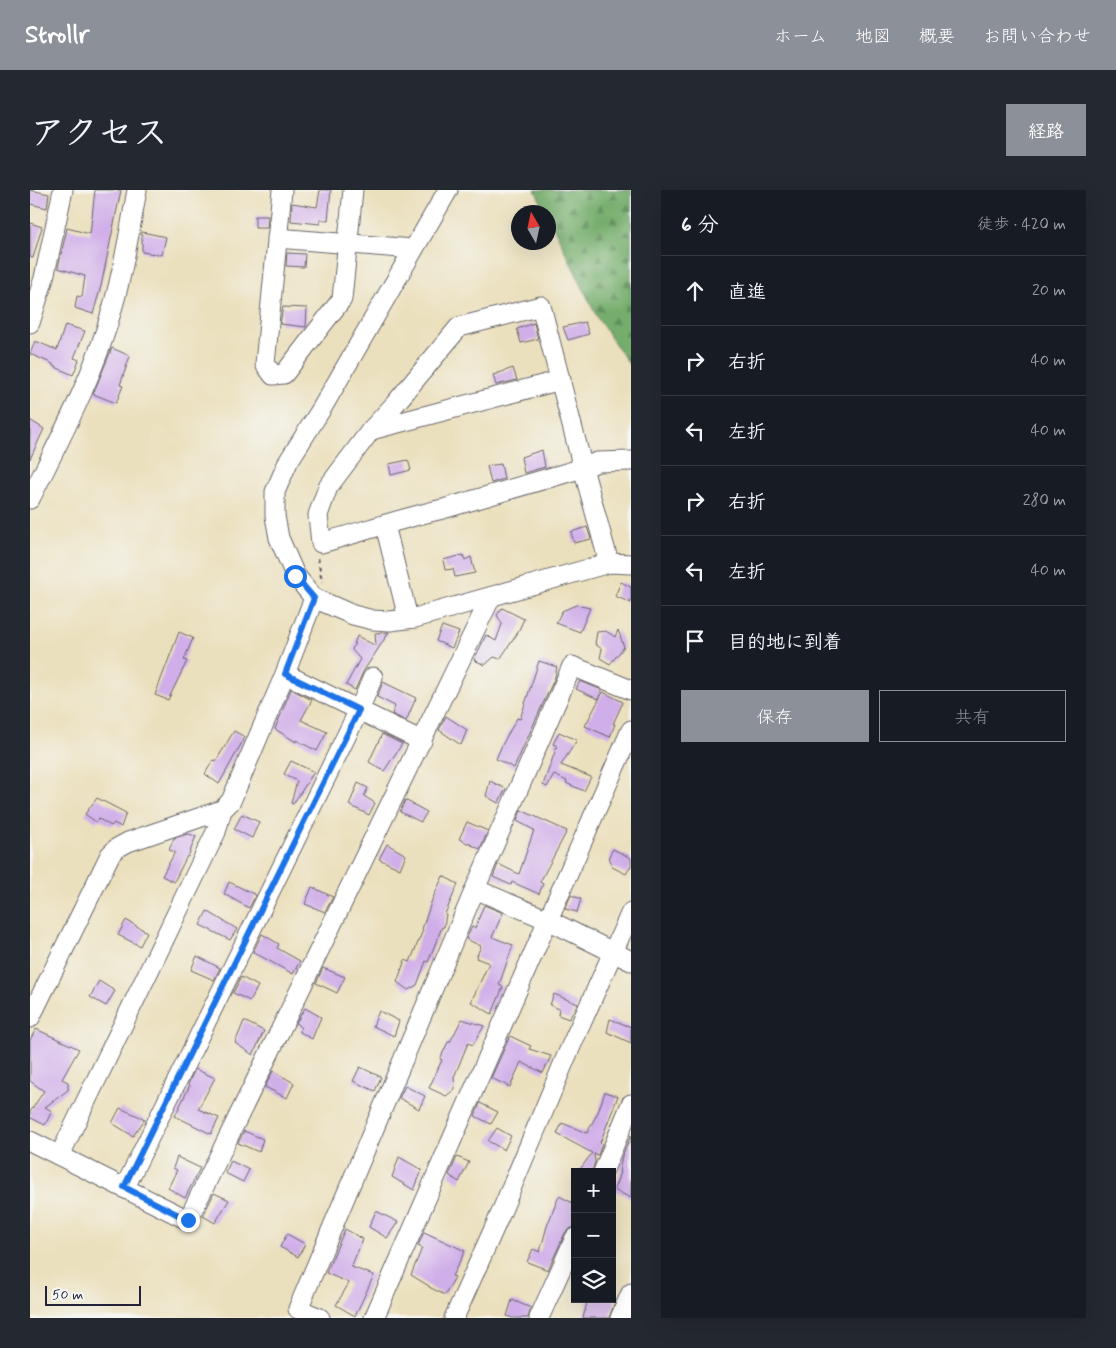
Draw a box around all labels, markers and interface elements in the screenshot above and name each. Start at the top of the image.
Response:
text: Strollr [25,20,89,51]
text: ホーム [774,25,827,49]
text: 地図 [855,25,891,49]
text: 概要 [919,25,955,49]
text: お問い合わせ [983,25,1091,49]
button: 経路 [1006,104,1086,156]
text: アクセス [30,111,168,157]
north arrow [511,205,556,250]
text: 6 分 [681,211,718,239]
text: 徒歩 · 420 m [977,214,1066,235]
icon: ahead [681,277,709,305]
text: 直進 [728,280,766,305]
text: 20 m [1032,280,1066,301]
icon: right [681,347,709,375]
text: 右折 [728,350,766,375]
text: 40 m [1030,350,1066,371]
icon: left [681,417,709,445]
text: 左折 [728,420,766,445]
text: 40 m [1030,420,1066,441]
icon: right [681,487,709,515]
text: 右折 [728,490,766,515]
text: 280 m [1023,490,1066,511]
icon: left [681,557,709,585]
text: 左折 [728,560,766,585]
text: 40 m [1030,560,1066,581]
route start [284,565,307,588]
icon: arrive [681,627,709,655]
text: 目的地に到着 [728,630,842,655]
button: 保存 [681,690,869,742]
button: 共有 [879,690,1066,742]
map controls [571,1168,616,1303]
button: + [571,1168,616,1213]
route end [177,1209,200,1232]
button: − [571,1213,616,1258]
button: layers [571,1258,616,1303]
scale bar [45,1283,141,1306]
text: 50 m [52,1286,83,1304]

